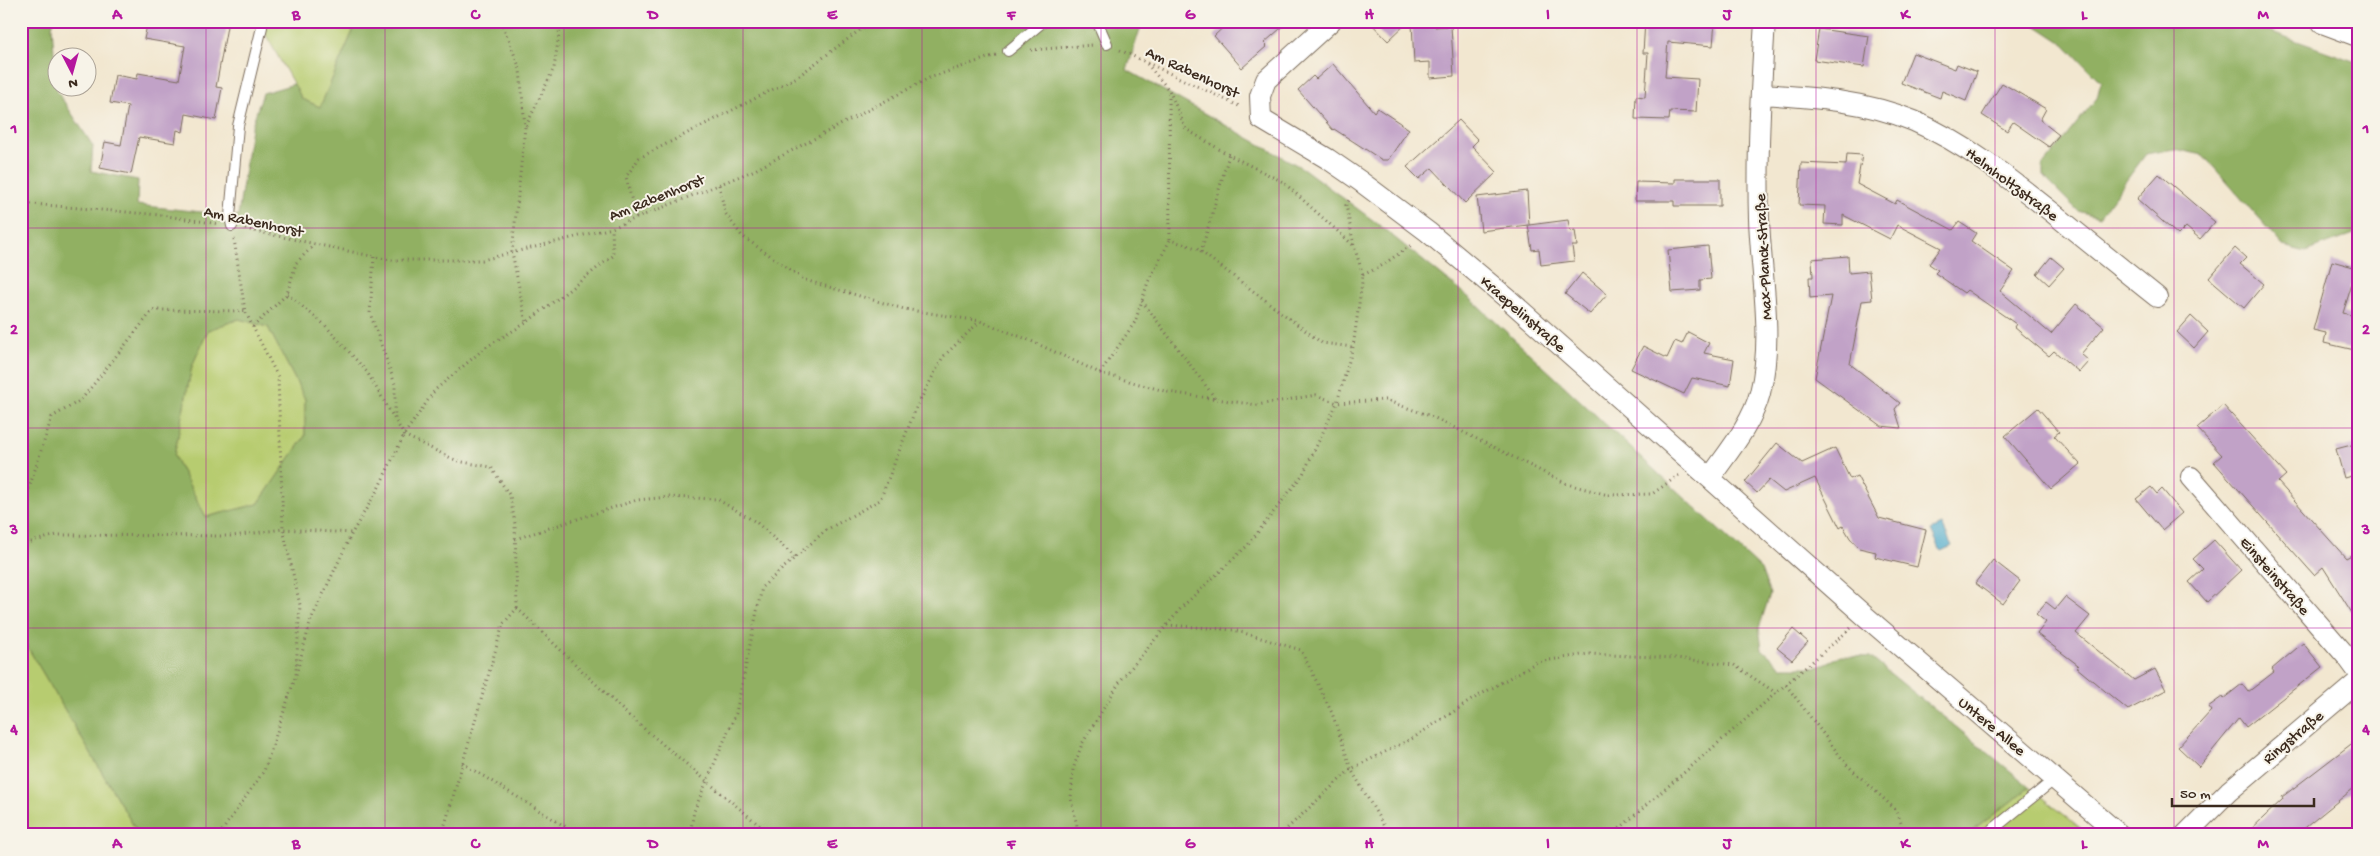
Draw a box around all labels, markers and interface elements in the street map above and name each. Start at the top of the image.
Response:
text: A [111,7,123,26]
text: B [291,7,301,26]
text: C [470,7,481,26]
text: D [646,7,659,26]
text: E [827,7,838,26]
text: F [1006,7,1017,26]
text: G [1185,7,1196,26]
text: H [1364,7,1374,26]
text: I [1546,7,1550,26]
text: J [1722,7,1733,26]
text: K [1900,7,1912,26]
text: L [2081,7,2088,26]
text: M [2257,7,2269,26]
street label: Am Rabenhorst [1142,44,1243,105]
north arrow [48,48,98,98]
text: N [68,74,79,91]
text: 1 [10,121,17,140]
text: 1 [2362,121,2369,140]
street label: Helmholtzstraße [1961,145,2062,227]
street label: Am Rabenhorst [607,171,709,227]
street label: Max-Planck-Straße [1753,193,1778,320]
street label: Am Rabenhorst [202,204,306,244]
street label: Kraepelinstraße [1475,273,1569,358]
text: 2 [10,322,18,341]
text: 2 [2362,322,2370,341]
text: 3 [9,522,18,541]
text: 3 [2361,522,2370,541]
street label: Einsteinstraße [2234,534,2313,621]
street label: Untere Allee [1953,694,2029,762]
street label: Ringstraße [2260,707,2329,770]
text: 4 [9,722,18,741]
text: 4 [2361,722,2370,741]
scale bar [2172,776,2315,808]
text: 50 m [2180,786,2211,804]
text: A [111,836,123,855]
text: B [291,836,301,855]
text: C [470,836,481,855]
text: D [646,836,659,855]
text: E [827,836,838,855]
text: F [1006,836,1017,855]
text: G [1185,836,1196,855]
text: H [1364,836,1374,855]
text: I [1546,836,1550,855]
text: J [1722,836,1733,855]
text: K [1900,836,1912,855]
text: L [2081,836,2088,855]
text: M [2257,836,2269,855]

